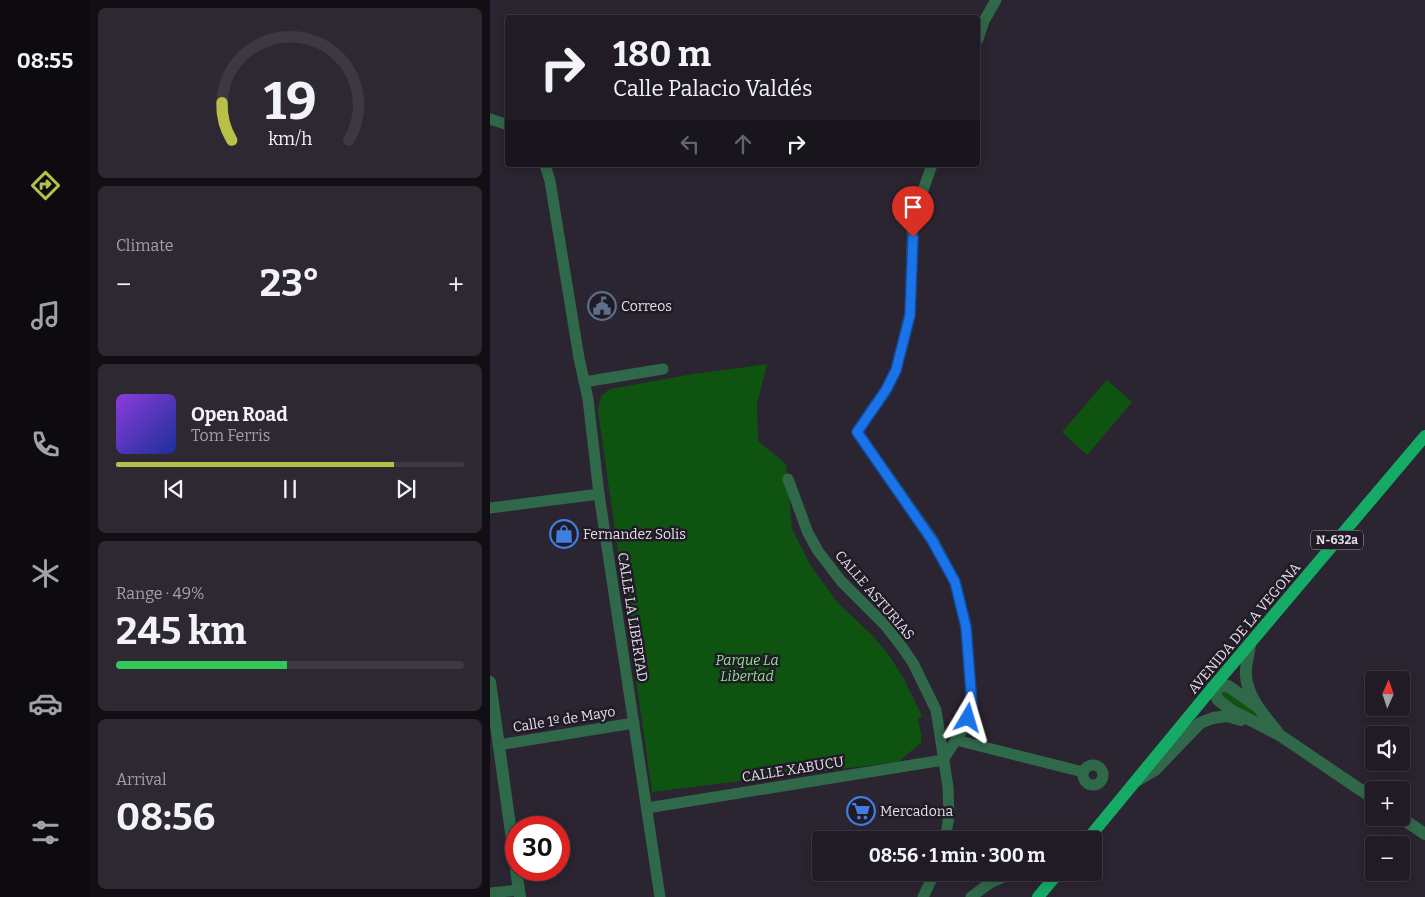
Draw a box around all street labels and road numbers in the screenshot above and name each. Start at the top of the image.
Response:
road number: N-632a [1311,530,1363,550]
street label: CALLE ASTURIAS [831,547,918,643]
street label: CALLE LA LIBERTAD [614,551,651,683]
street label: AVENIDA DE LA VEGONA [1185,559,1304,697]
street label: Calle 1º de Mayo [512,703,617,736]
street label: CALLE XABUCU [741,753,846,786]

